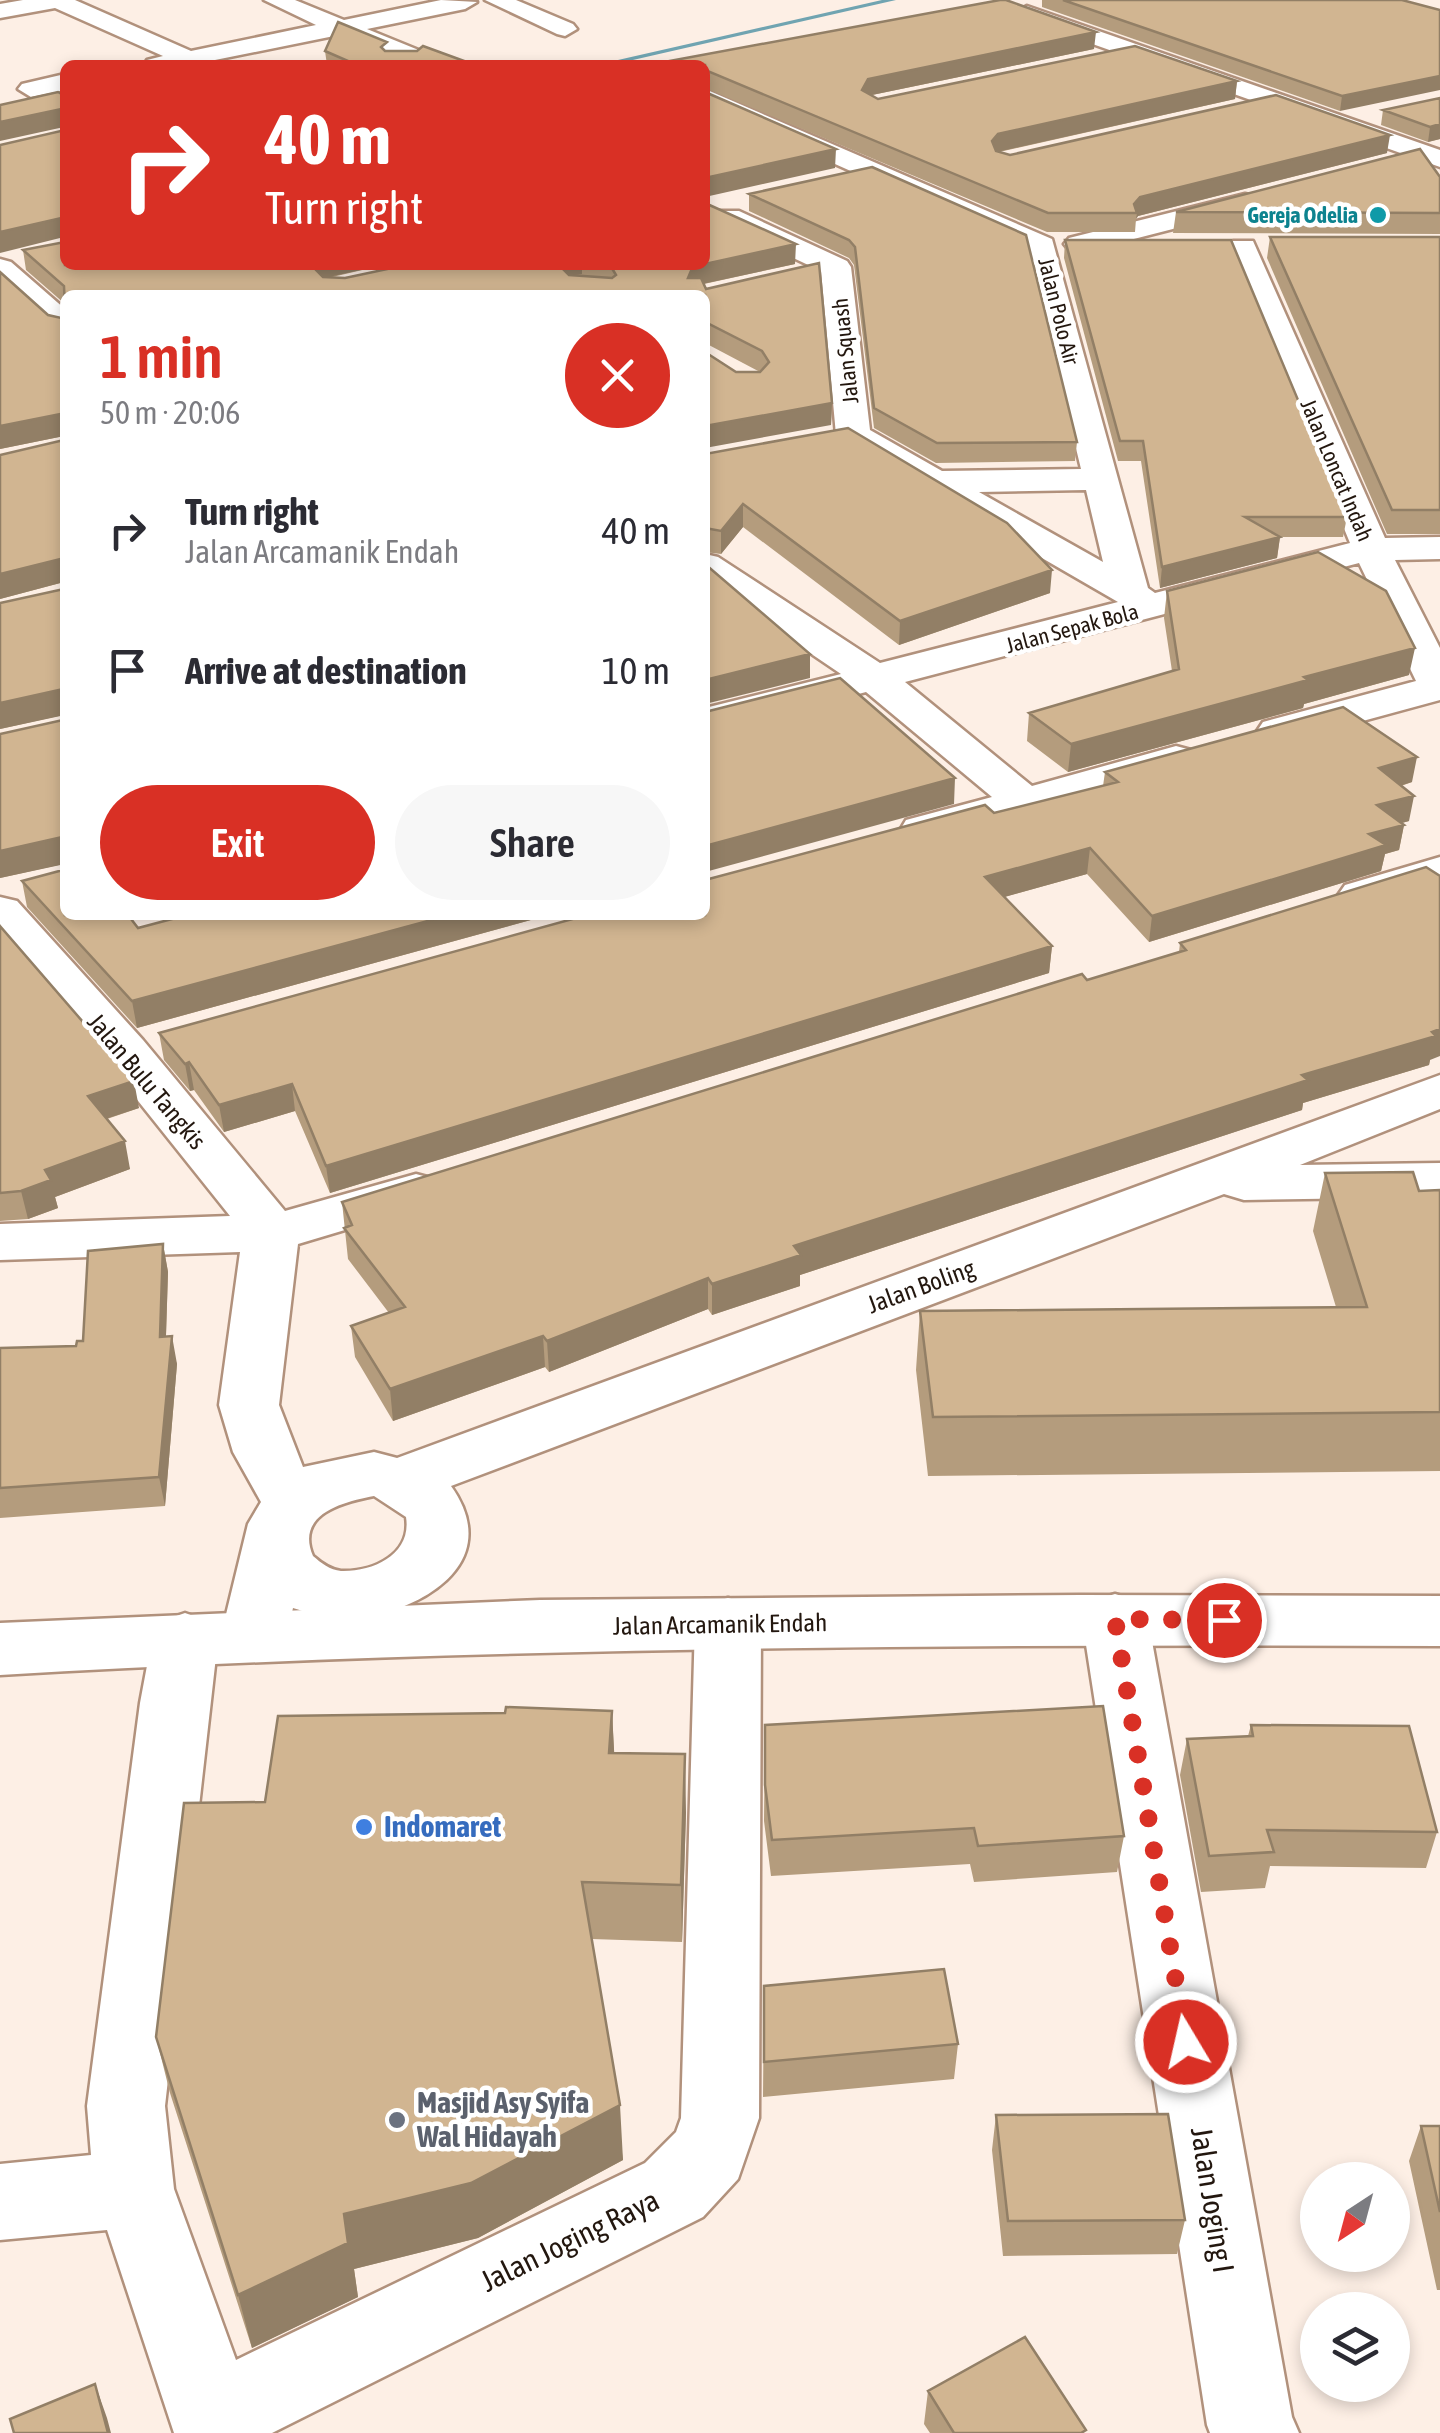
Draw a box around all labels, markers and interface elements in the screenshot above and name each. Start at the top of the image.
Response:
text: 40 m [265,99,391,179]
icon: right [100,100,230,230]
text: Turn right [265,182,423,234]
place label: Gereja Odelia [1247,202,1358,228]
marker: Gereja Odelia [1367,204,1389,226]
street label: Jalan Polo Air [1033,255,1085,368]
street label: Jalan Squash [827,297,863,405]
text: 1 min [100,322,223,391]
button: close [565,323,670,428]
text: 50 m · 20:06 [100,394,240,431]
street label: Jalan Loncat Indah [1295,395,1379,545]
text: Turn right [185,490,319,533]
icon: right [100,503,155,558]
text: 40 m [602,509,670,552]
text: Jalan Arcamanik Endah [185,533,459,570]
street label: Jalan Sepak Bola [1003,598,1141,658]
icon: arrive [100,643,155,698]
text: Arrive at destination [185,649,467,692]
text: 10 m [602,649,670,692]
button: Exit [100,785,375,900]
button: Share [395,785,670,900]
street label: Jalan Bulu Tangkis [82,1008,212,1154]
street label: Jalan Boling [863,1254,979,1318]
pin [1182,1578,1267,1663]
icon: arrive [1197,1593,1252,1648]
street label: Jalan Arcamanik Endah [613,1608,827,1640]
place label: Indomaret [384,1809,502,1843]
marker: Indomaret [353,1816,375,1838]
position arrow [1134,1990,1238,2094]
place label: Masjid Asy Syifa Wal Hidayah [416,2085,589,2153]
marker: Masjid Asy Syifa Wal Hidayah [386,2109,408,2131]
street label: Jalan Joging I [1185,2125,1241,2275]
north arrow [1300,2162,1410,2272]
map controls [1300,2162,1410,2402]
street label: Jalan Joging Raya [475,2182,664,2298]
button: layers [1300,2292,1410,2402]

